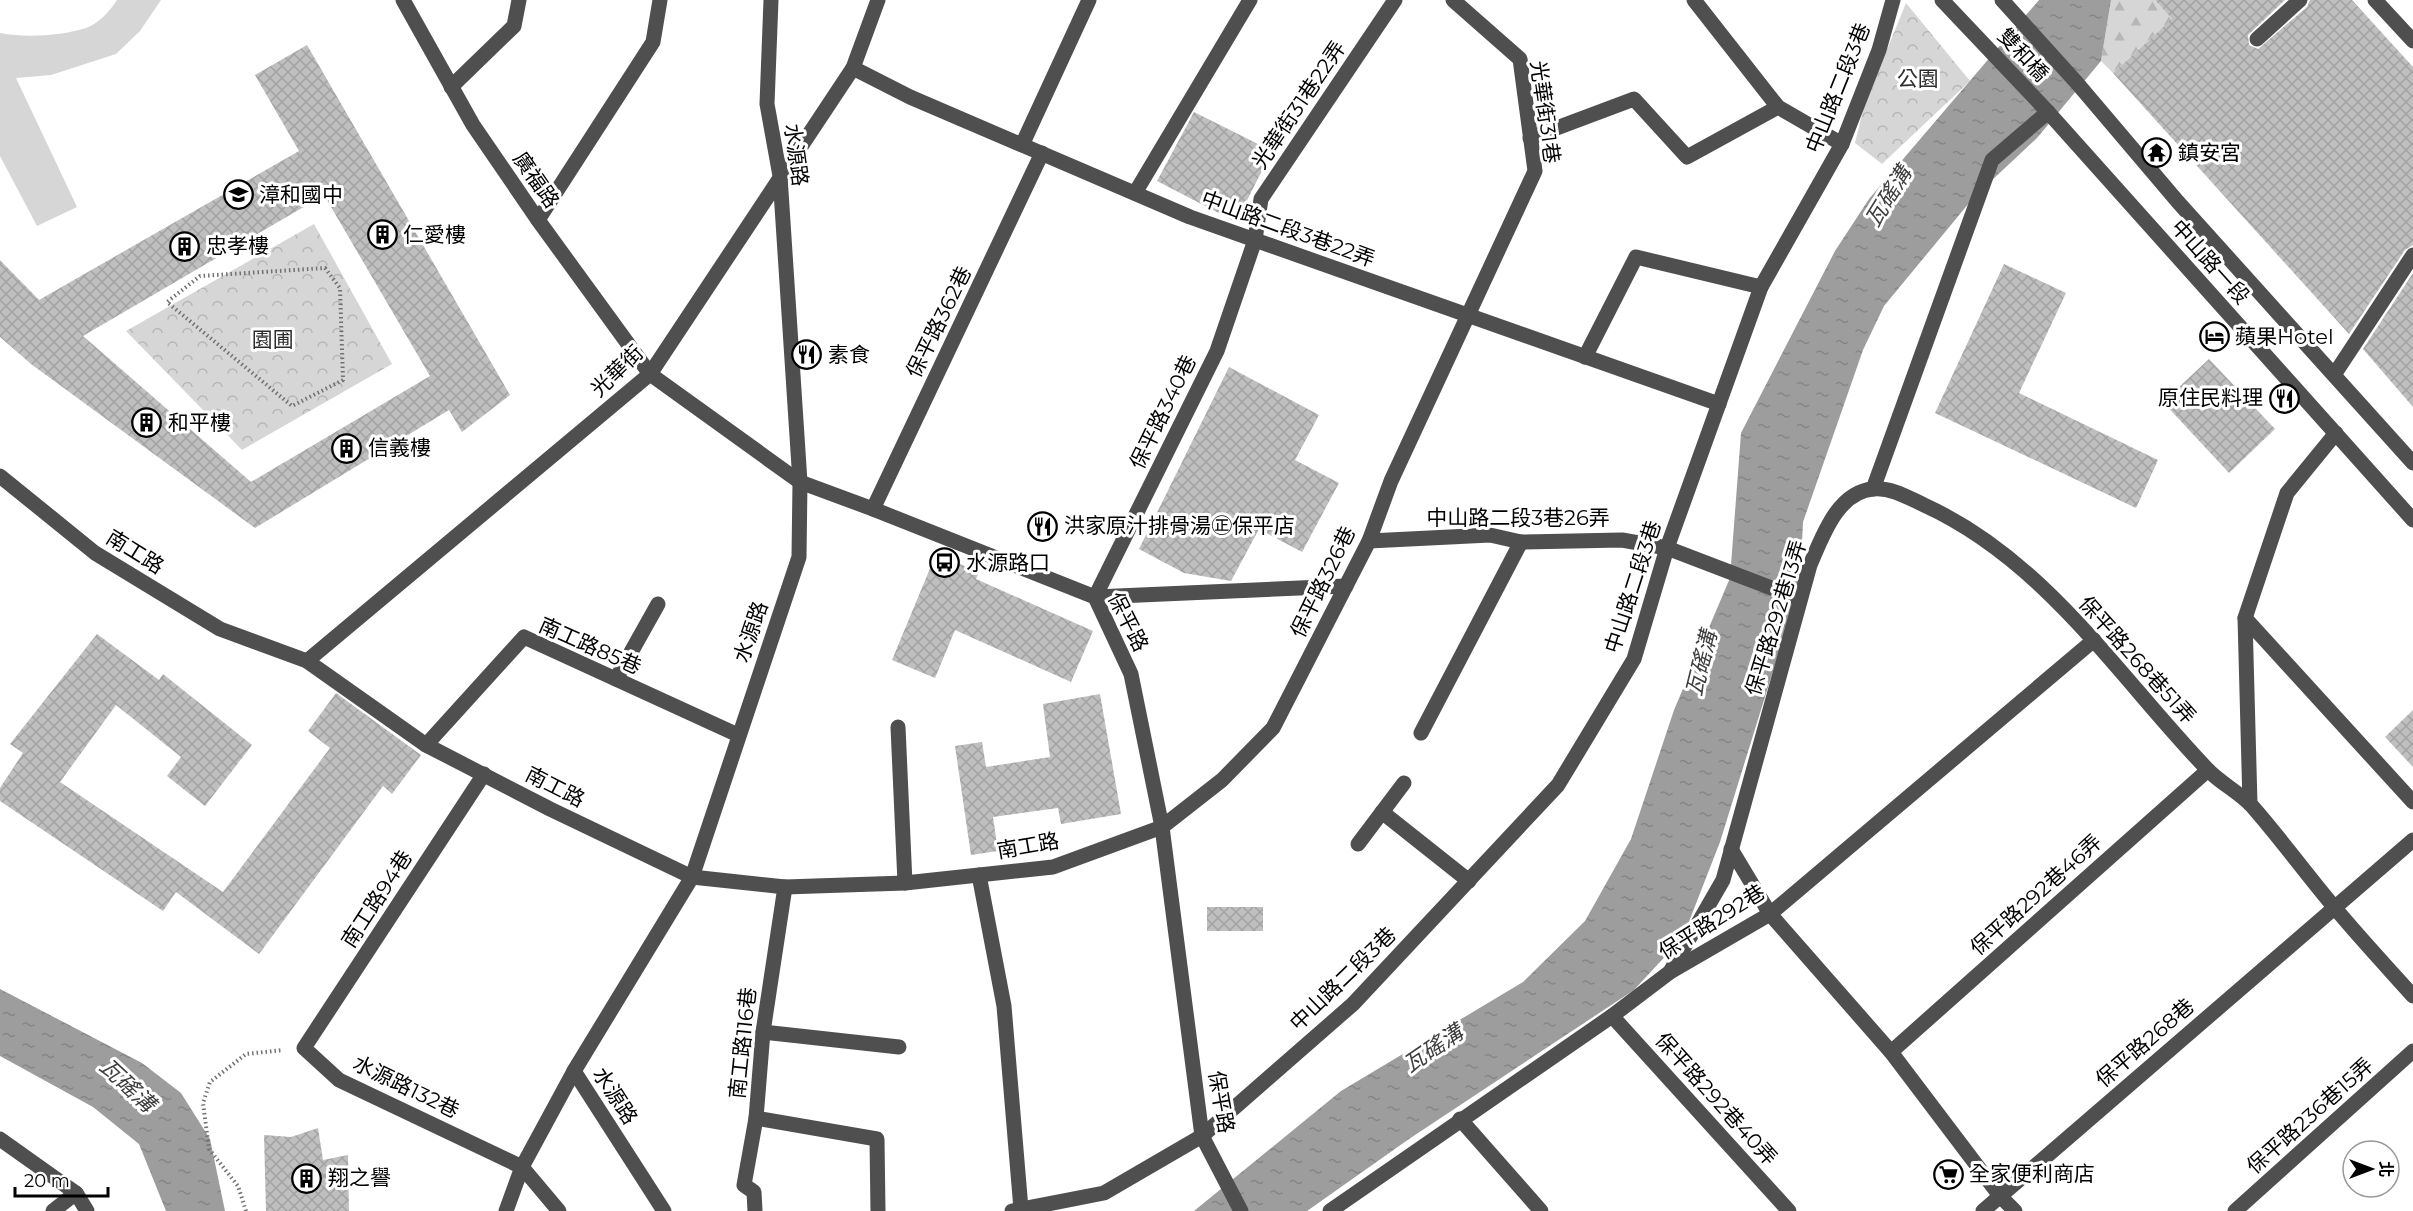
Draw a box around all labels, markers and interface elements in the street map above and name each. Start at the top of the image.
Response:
street label: 中山路二段3巷 [1800,19,1875,156]
street label: 雙和橋 [1993,23,2054,86]
street label: 光華街31巷22弄 [1247,36,1350,173]
street label: 光華街31巷 [1526,59,1565,165]
park label: 公園 [1897,66,1939,91]
street label: 水源路 [780,122,813,188]
temple icon: 鎮安宮 [2141,137,2173,169]
place label: 鎮安宮 [2178,140,2241,165]
street label: 廣福路 [508,147,565,213]
water label: 瓦磘溝 [1859,159,1919,231]
school or university icon: 漳和國中 [222,179,254,211]
place label: 漳和國中 [259,182,343,207]
street label: 中山路二段3巷22弄 [1198,186,1378,272]
street label: 中山路一段 [2166,214,2255,309]
building icon: 仁愛樓 [366,219,398,251]
place label: 仁愛樓 [403,222,466,247]
building icon: 忠孝樓 [169,230,201,262]
place label: 忠孝樓 [206,233,269,258]
street label: 保平路362巷 [901,262,976,381]
hotel icon: 蘋果Hotel [2198,321,2230,353]
place label: 蘋果Hotel [2235,324,2334,349]
park label: 園圃 [252,327,294,352]
restaurant icon: 素食 [791,339,823,371]
street label: 光華街 [585,340,648,402]
place label: 素食 [828,342,870,367]
street label: 保平路340巷 [1124,351,1201,473]
restaurant icon: 原住民料理 [2268,382,2300,414]
place label: 原住民料理 [2158,385,2263,410]
building icon: 和平樓 [131,407,163,439]
place label: 和平樓 [168,410,231,435]
building icon: 信義樓 [331,432,363,464]
place label: 信義樓 [368,435,431,460]
street label: 中山路二段3巷26弄 [1426,505,1610,530]
restaurant icon: 洪家原汁排骨湯㊣保平店 [1027,510,1059,542]
place label: 洪家原汁排骨湯㊣保平店 [1064,513,1295,538]
street label: 中山路二段3巷 [1599,517,1666,656]
street label: 保平路326巷 [1285,522,1360,641]
street label: 南工路 [102,524,169,579]
street label: 保平路292巷13弄 [1740,537,1811,699]
bus stop icon: 水源路口 [929,547,961,579]
place label: 水源路口 [966,550,1050,575]
street label: 保平路 [1103,588,1154,656]
street label: 保平路268巷51弄 [2074,591,2201,728]
street label: 水源路 [728,598,773,666]
street label: 南工路85巷 [535,612,645,679]
water label: 瓦磘溝 [1680,625,1723,698]
street label: 南工路 [521,761,589,812]
street label: 南工路 [995,828,1061,863]
street label: 保平路292巷46弄 [1965,829,2107,960]
street label: 南工路94巷 [336,846,417,952]
street label: 保平路292巷 [1654,879,1770,964]
street label: 中山路二段3巷 [1284,922,1401,1036]
street label: 南工路116巷 [724,986,761,1100]
street label: 保平路268巷 [2090,993,2199,1092]
water label: 瓦磘溝 [1398,1017,1471,1078]
street label: 保平路292巷40弄 [1650,1027,1782,1170]
street label: 水源路132巷 [349,1050,463,1123]
street label: 保平路236巷15弄 [2241,1052,2378,1179]
water label: 瓦磘溝 [94,1053,163,1120]
street label: 水源路 [588,1063,643,1129]
street label: 保平路 [1204,1069,1239,1135]
north arrow [2341,1139,2401,1199]
supermarket icon: 全家便利商店 [1932,1158,1964,1190]
scale bar [15,1160,108,1198]
place label: 全家便利商店 [1969,1161,2095,1186]
text: 北 [2376,1161,2395,1177]
building icon: 翔之譽 [291,1162,323,1194]
place label: 翔之譽 [328,1165,391,1190]
text: 20 m [24,1170,70,1192]

